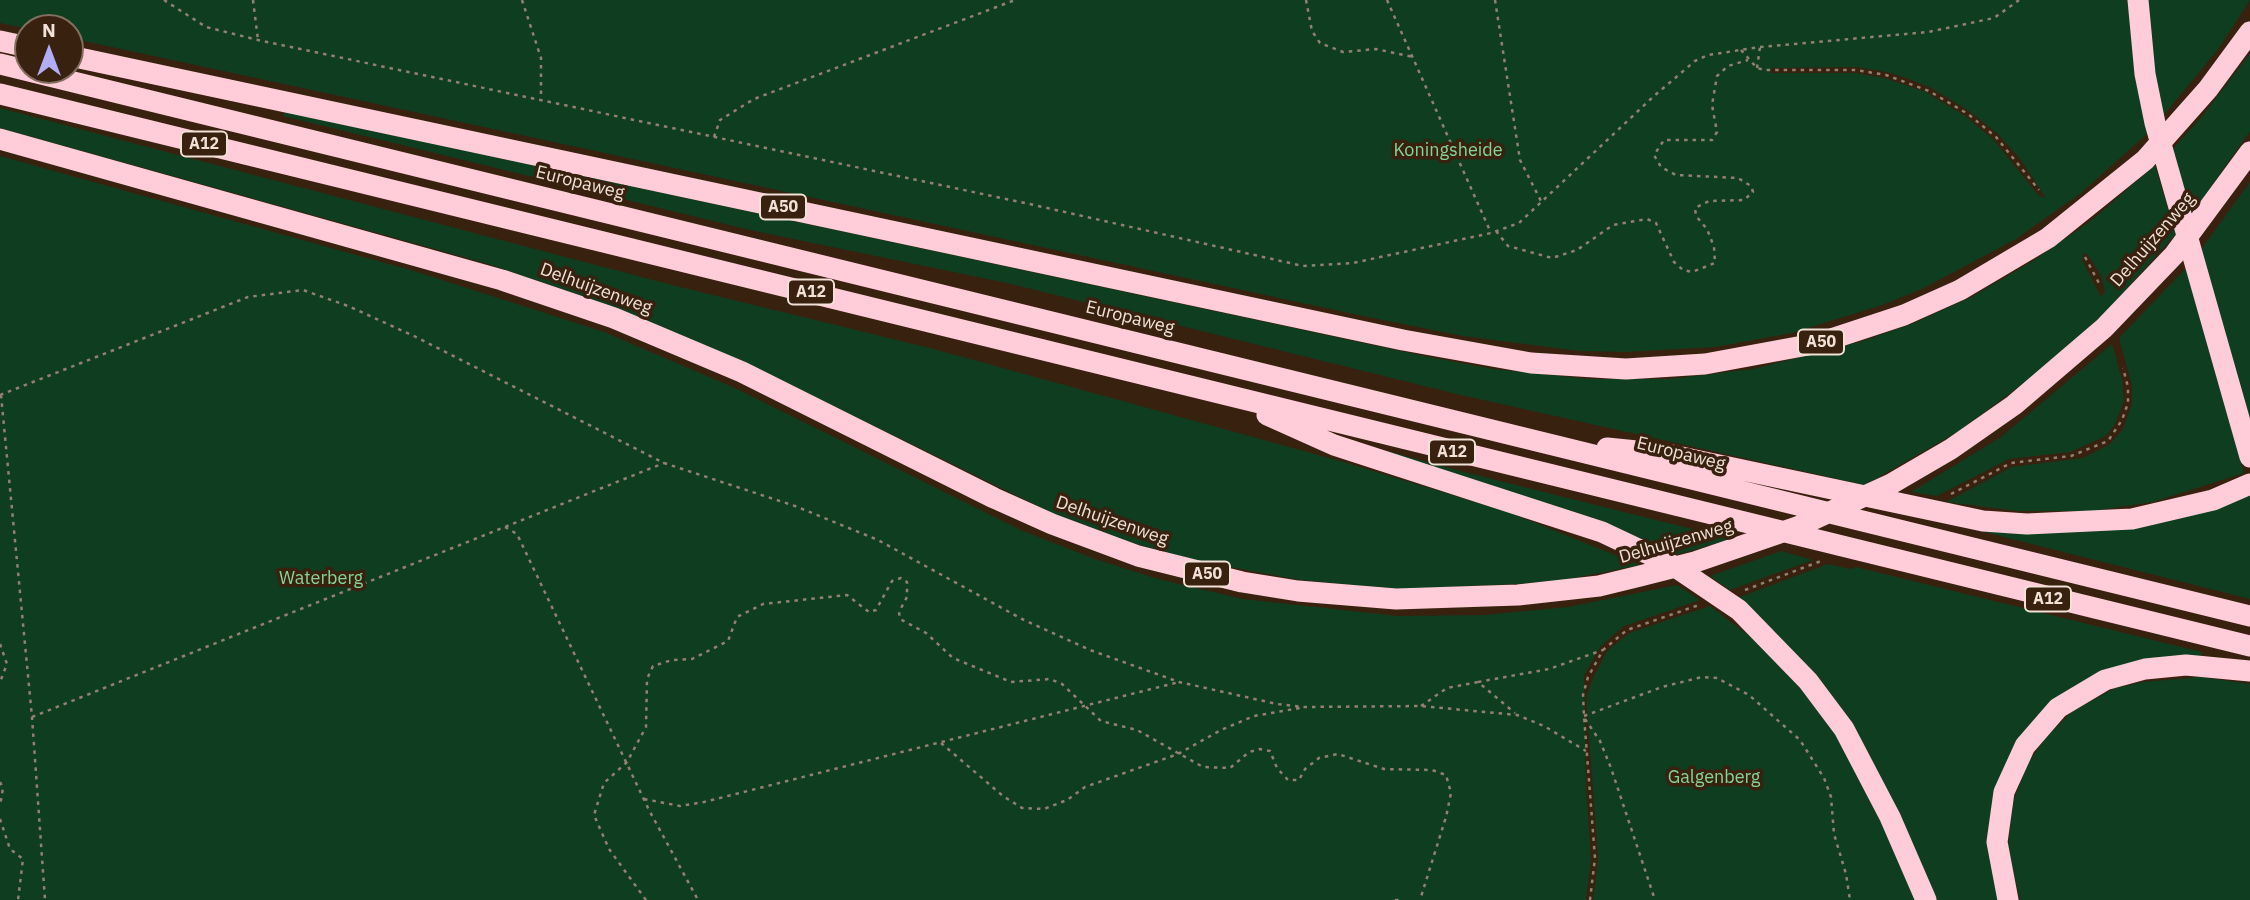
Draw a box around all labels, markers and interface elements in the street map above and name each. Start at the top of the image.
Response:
north arrow [14,14,84,84]
text: N [42,18,56,42]
road number: A12 [181,132,227,156]
park label: Koningsheide [1393,140,1503,162]
street label: Europaweg [534,162,626,204]
street label: Delhuijzenweg [2106,189,2200,291]
road number: A50 [760,195,806,220]
street label: Delhuijzenweg [537,259,655,319]
road number: A12 [788,280,834,304]
street label: Europaweg [1084,297,1176,339]
road number: A50 [1798,330,1844,354]
street label: Europaweg [1635,433,1727,475]
road number: A12 [1429,440,1475,464]
street label: Delhuijzenweg [1053,492,1171,550]
street label: Delhuijzenweg [1616,515,1736,569]
road number: A50 [1184,562,1230,586]
park label: Waterberg [279,568,363,590]
road number: A12 [2025,586,2071,612]
park label: Galgenberg [1668,767,1760,789]

